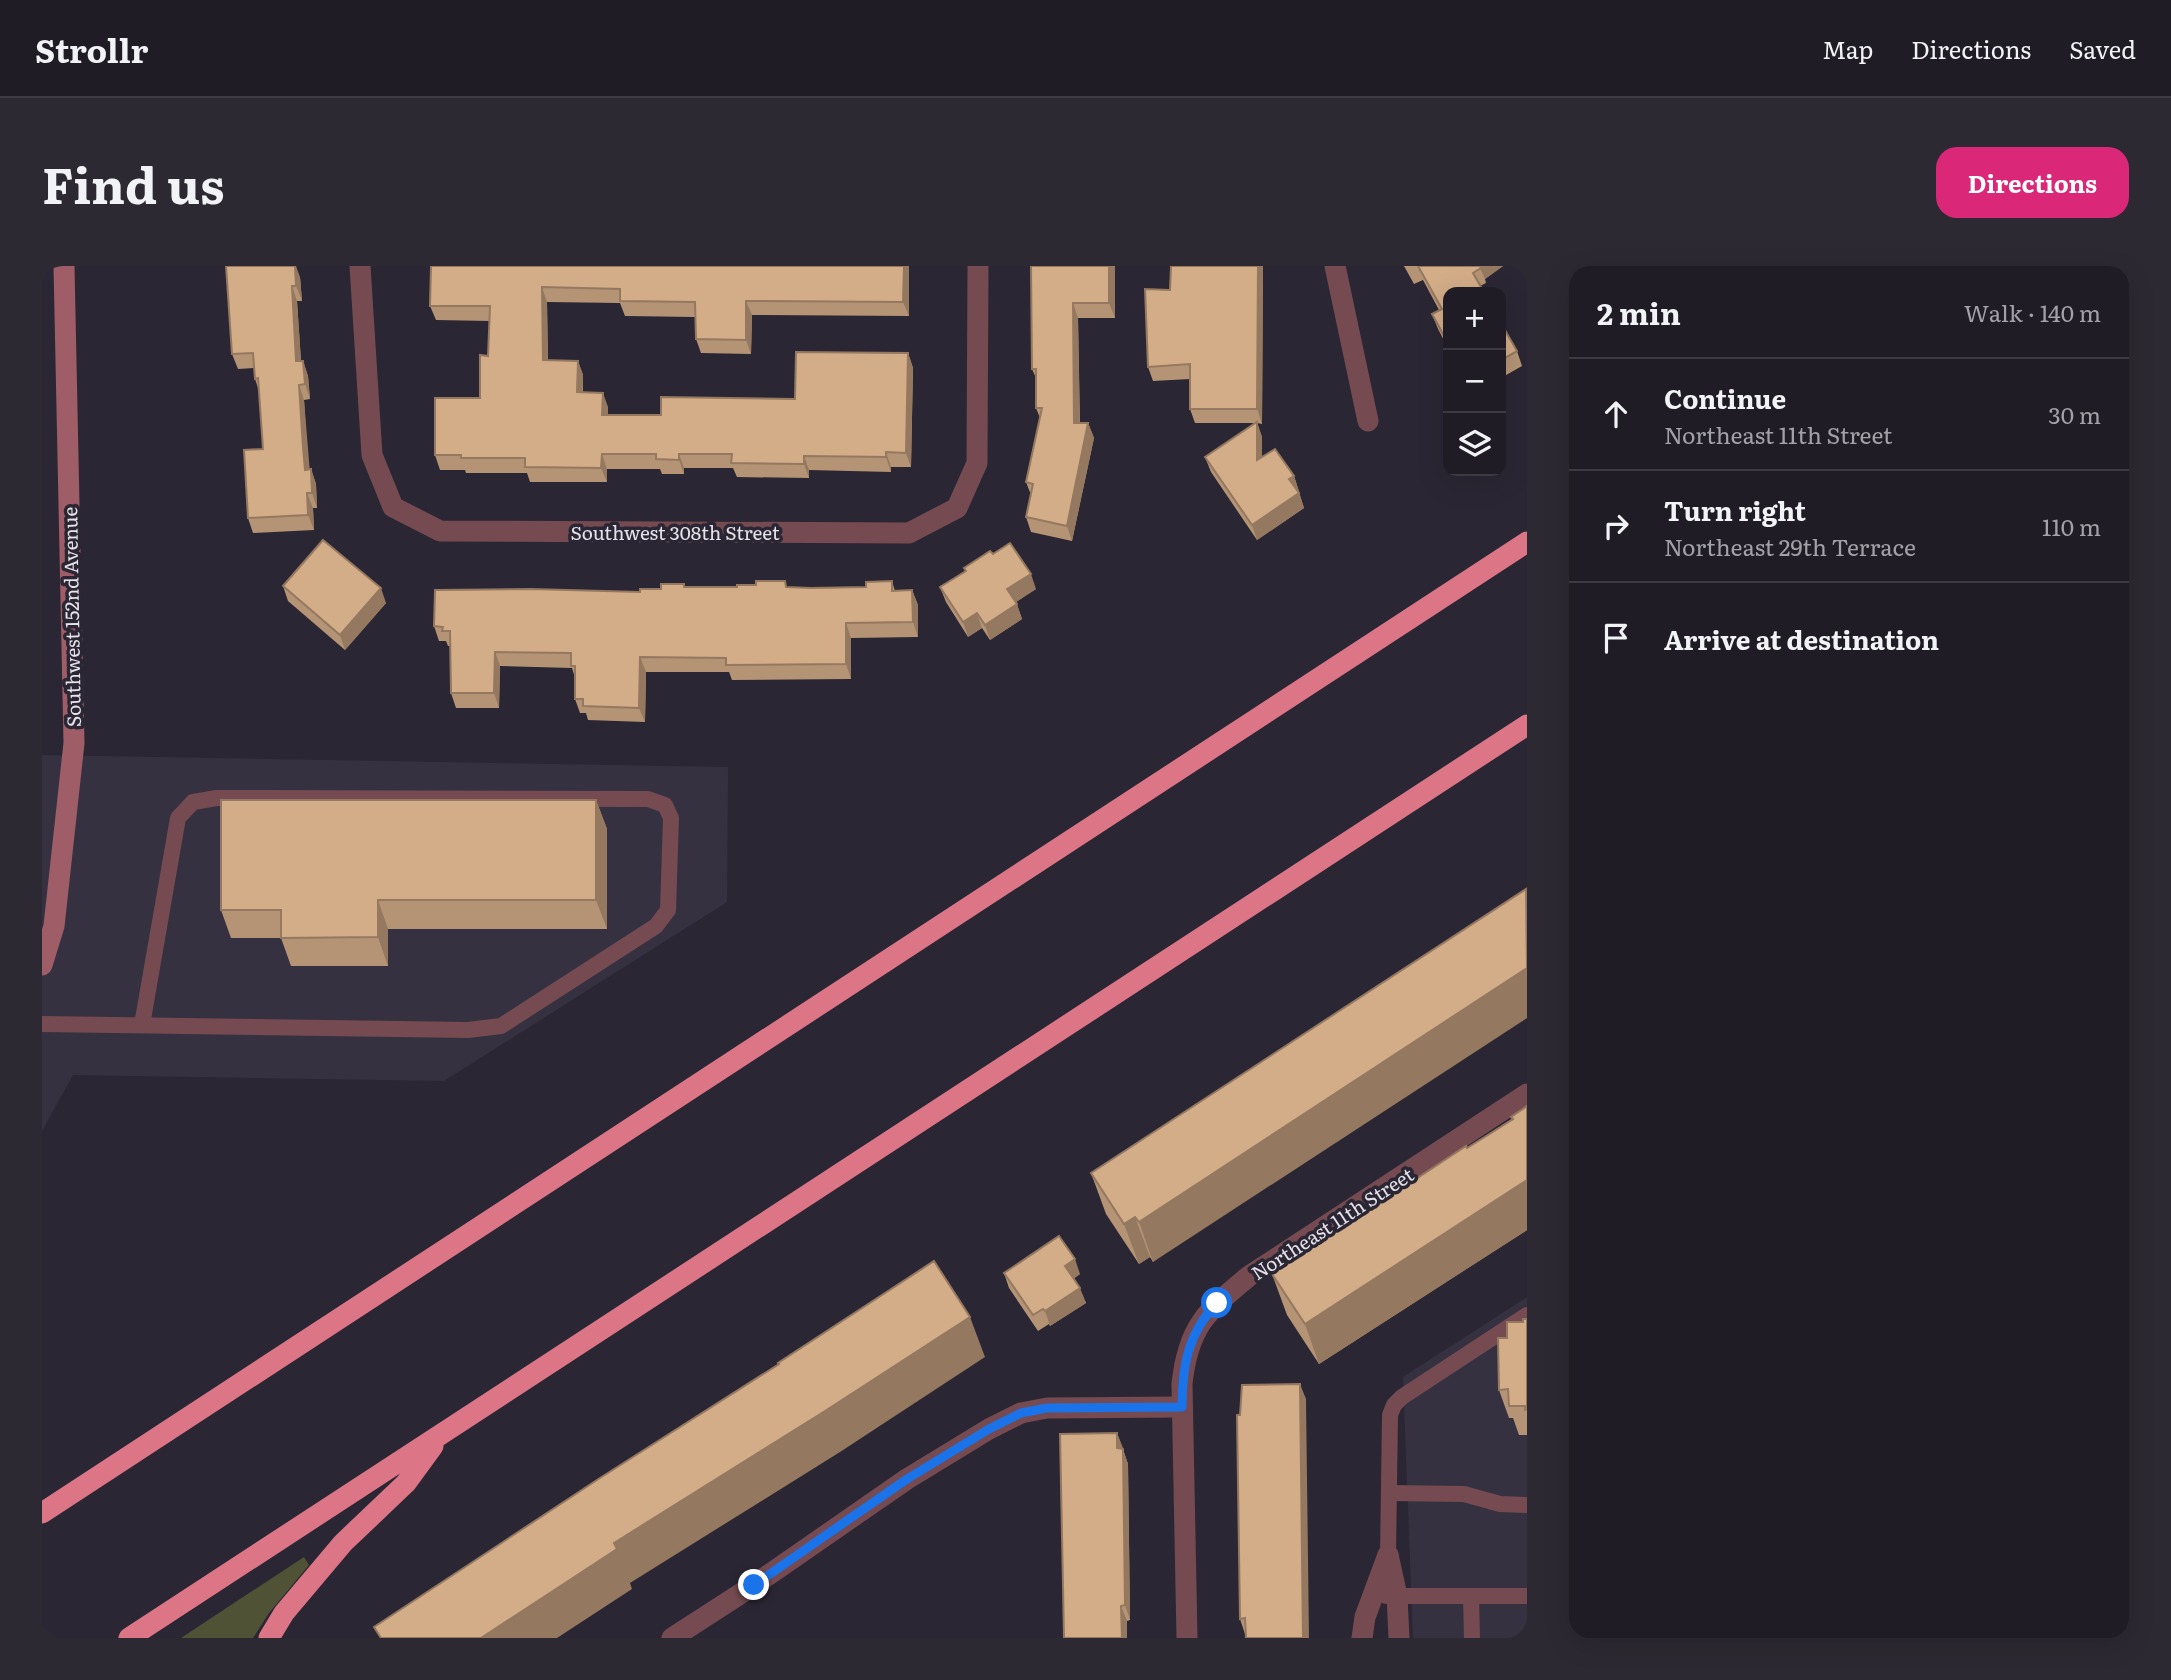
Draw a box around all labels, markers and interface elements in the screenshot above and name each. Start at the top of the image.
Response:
text: Strollr [35,24,149,73]
text: Map [1822,31,1873,66]
text: Directions [1911,31,2031,66]
text: Saved [2069,31,2136,66]
text: Find us [42,146,225,219]
button: Directions [1936,147,2129,218]
map controls [1443,287,1506,476]
button: + [1443,287,1506,350]
text: 2 min [1597,290,1681,334]
text: Walk · 140 m [1964,295,2101,329]
button: − [1443,350,1506,413]
text: Continue [1664,378,1786,417]
icon: ahead [1597,395,1635,433]
text: 30 m [2048,397,2101,431]
button: layers [1443,413,1506,476]
text: Northeast 11th Street [1664,417,1892,451]
text: Turn right [1664,490,1806,529]
street label: Southwest 152nd Avenue [55,506,87,727]
icon: right [1597,507,1635,545]
text: 110 m [2042,509,2101,543]
street label: Southwest 308th Street [570,518,780,546]
text: Northeast 29th Terrace [1664,529,1916,563]
icon: arrive [1597,619,1635,657]
text: Arrive at destination [1664,619,1939,658]
street label: Northeast 11th Street [1245,1160,1419,1286]
route start [1201,1287,1232,1318]
route end [738,1569,769,1600]

